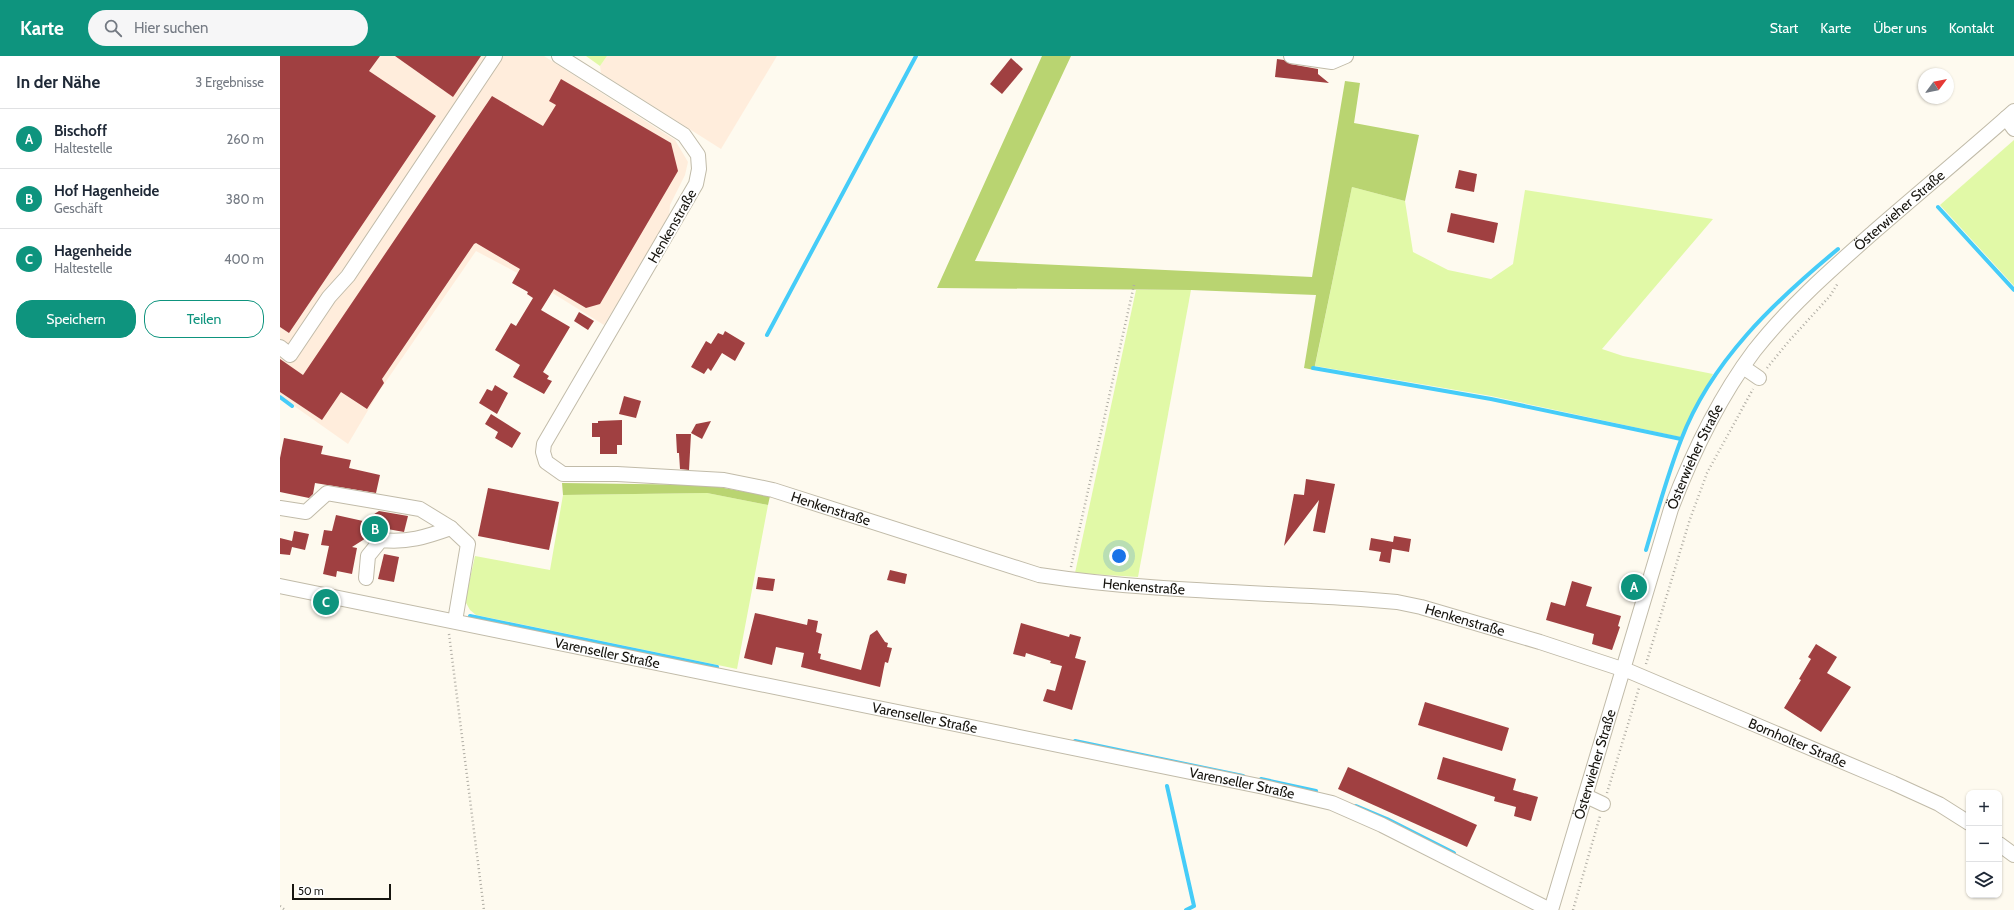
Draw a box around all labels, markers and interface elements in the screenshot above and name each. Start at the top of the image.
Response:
search box [88,10,368,46]
text: Karte [20,17,64,40]
icon: search [102,17,124,39]
text: Hier suchen [134,19,208,37]
text: Start [1770,19,1798,37]
text: Karte [1820,19,1851,37]
text: Über uns [1873,19,1927,37]
text: Kontakt [1949,19,1994,37]
north arrow [1918,68,1954,104]
text: In der Nähe [16,72,100,92]
text: 3 Ergebnisse [195,74,264,90]
text: Bischoff [54,122,107,140]
text: A [25,131,33,147]
text: 260 m [226,131,264,147]
text: Haltestelle [54,140,112,156]
street label: Österwieher Straße [1850,166,1948,255]
text: Hof Hagenheide [54,182,159,200]
street label: Henkenstraße [644,186,700,266]
text: B [25,191,33,207]
text: 380 m [226,191,264,207]
text: Geschäft [54,200,103,216]
text: Hagenheide [54,242,132,260]
text: C [25,251,33,267]
text: 400 m [224,251,264,267]
text: Haltestelle [54,260,112,276]
button: Speichern [16,300,136,338]
button: Teilen [144,300,264,338]
street label: Österwieher Straße [1663,401,1727,512]
street label: Henkenstraße [789,487,873,530]
pin: B [362,514,388,544]
your location [1109,546,1129,566]
pin: A [1621,572,1647,602]
street label: Henkenstraße [1102,574,1185,598]
pin: C [313,587,339,617]
street label: Henkenstraße [1423,600,1507,640]
street label: Varenseller Straße [553,633,662,672]
street label: Varenseller Straße [870,698,979,737]
street label: Österwieher Straße [1570,707,1620,822]
street label: Bornholter Straße [1746,714,1850,771]
street label: Varenseller Straße [1188,763,1296,803]
map controls [1966,790,2002,898]
button: + [1966,790,2002,826]
button: − [1966,826,2002,862]
button: layers [1966,862,2002,898]
scale bar [292,882,391,901]
text: 50 m [298,884,324,898]

